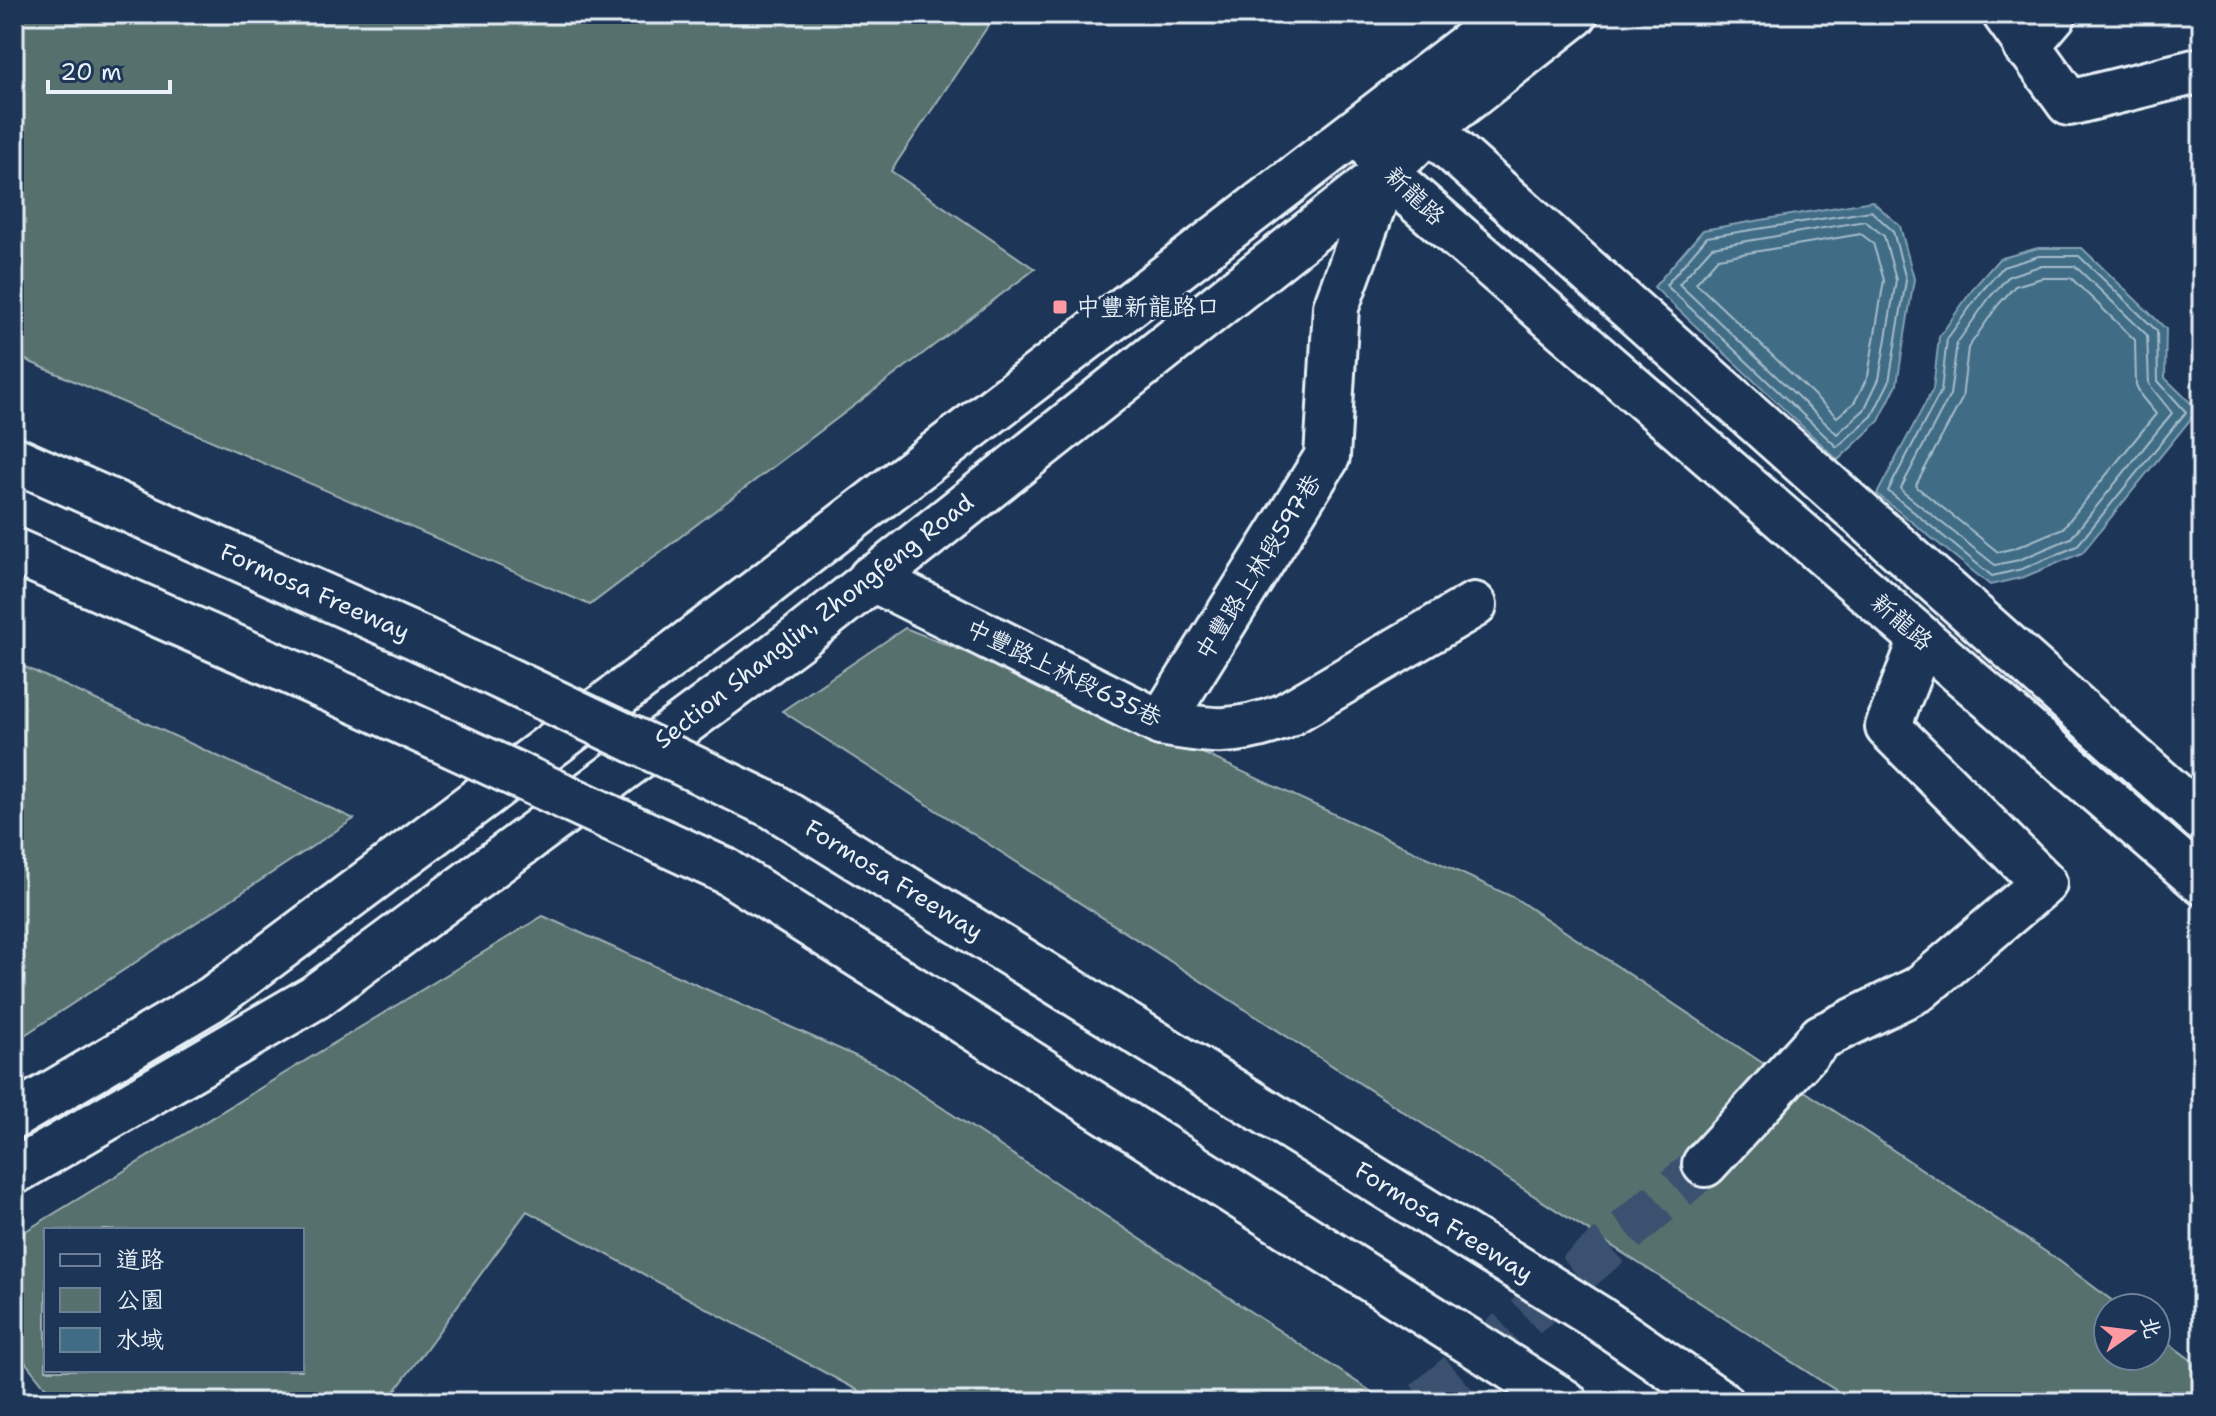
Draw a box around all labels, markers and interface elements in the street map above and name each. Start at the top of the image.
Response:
scale bar [48,44,170,94]
text: 20 m [60,56,122,88]
street label: 新龍路 [1378,159,1452,233]
place label: 中豐新龍路口 [1076,291,1220,323]
marker: 中豐新龍路口 [1051,298,1069,316]
street label: 中豐路上林段597巷 [1188,468,1328,666]
street label: Section Shanglin, Zhongfeng Road [648,486,980,756]
street label: Formosa Freeway [215,536,415,648]
street label: 新龍路 [1864,586,1940,658]
street label: 中豐路上林段635巷 [961,612,1167,734]
street label: Formosa Freeway [799,812,989,948]
street label: Formosa Freeway [1349,1154,1539,1290]
legend [44,1228,304,1372]
text: 道路 [116,1244,164,1276]
text: 公園 [116,1284,164,1316]
north arrow [2092,1292,2172,1372]
text: 北 [2134,1313,2168,1341]
text: 水域 [116,1324,164,1356]

